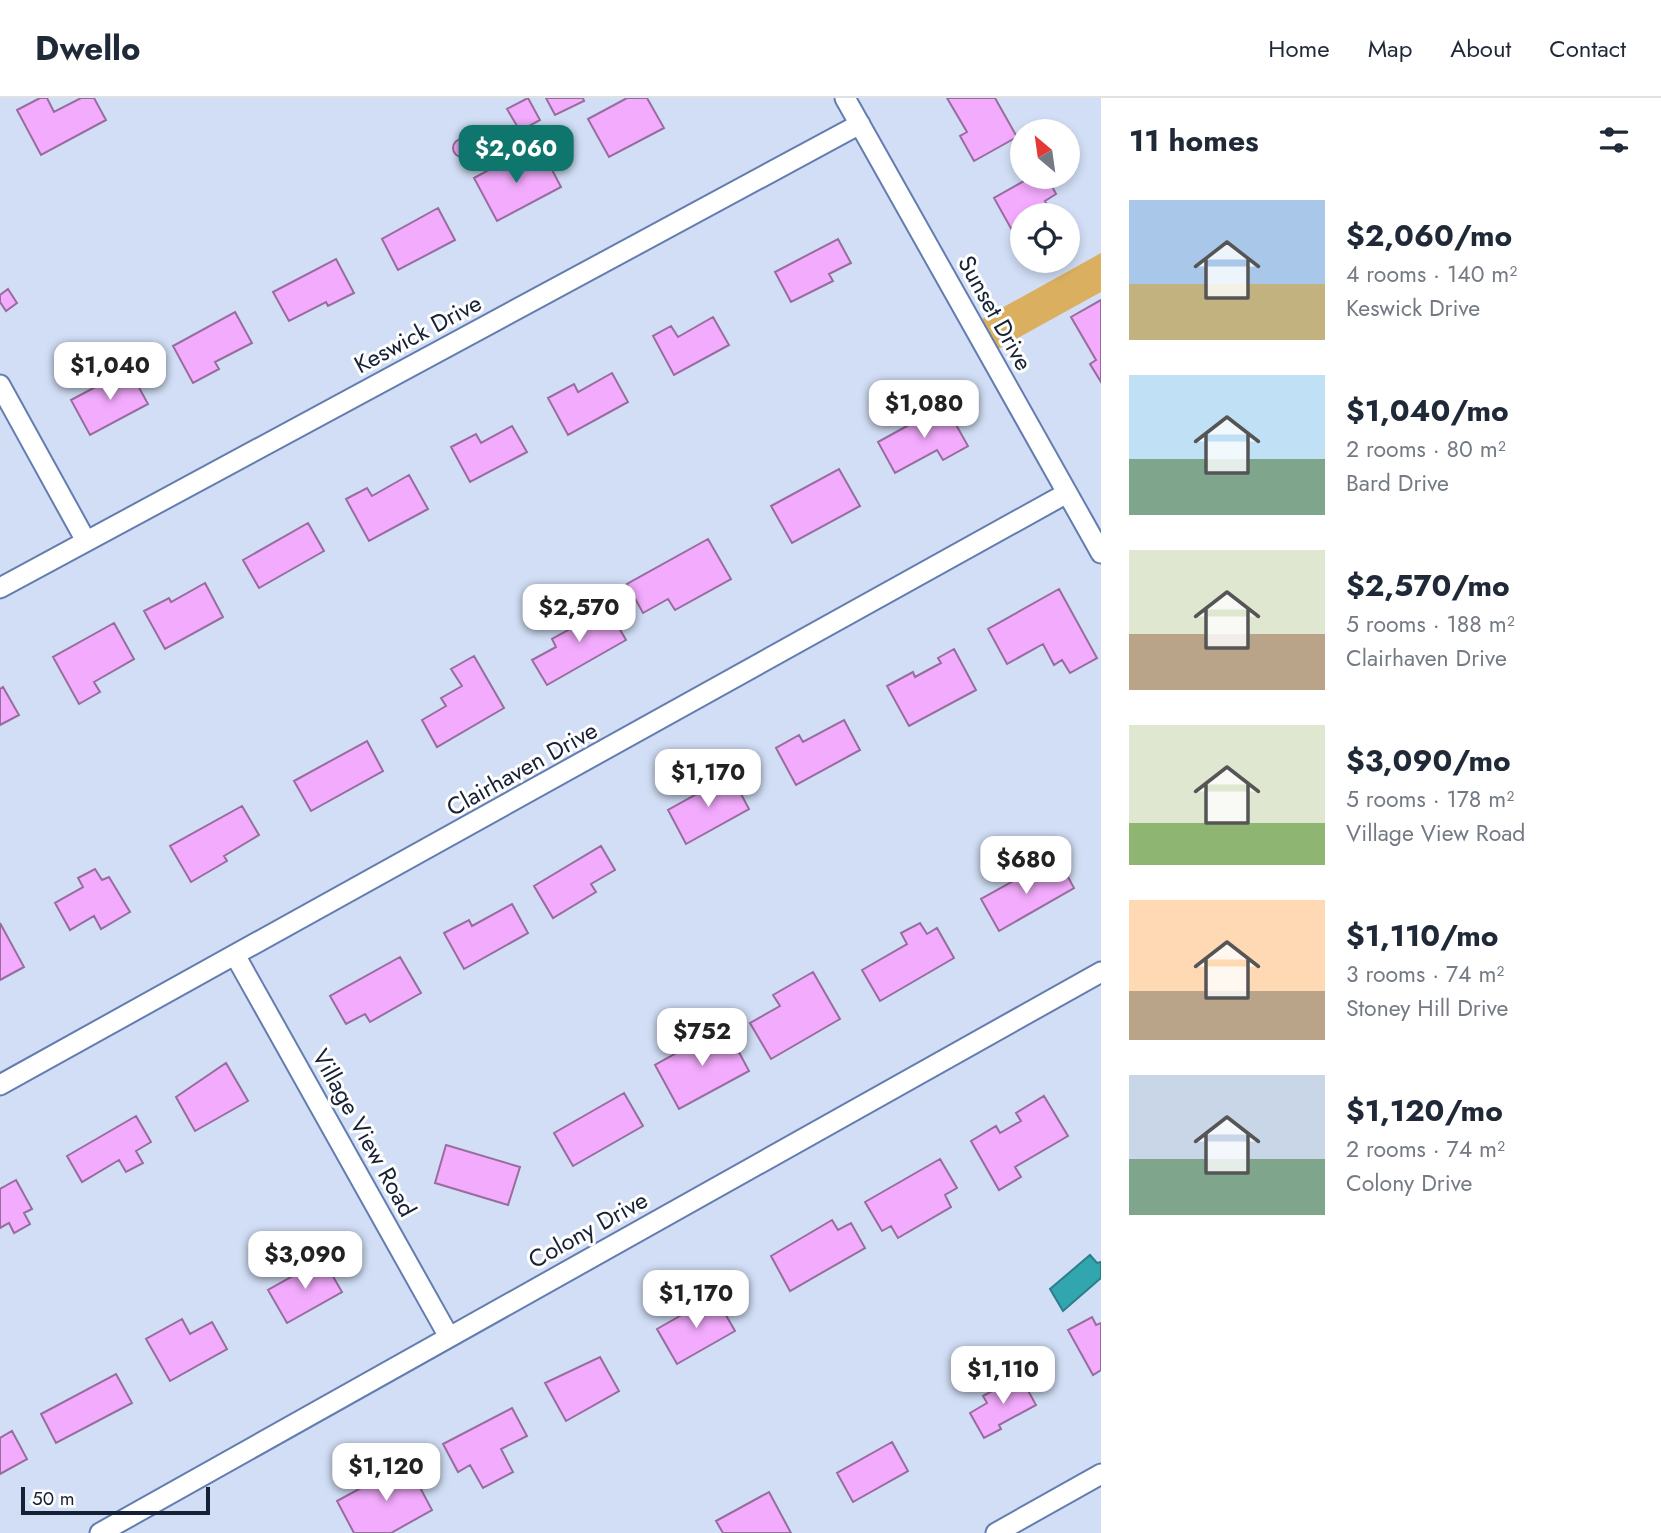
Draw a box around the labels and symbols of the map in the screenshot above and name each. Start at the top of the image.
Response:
north arrow [1010,119,1080,189]
pin: $2,060 [459,126,573,185]
street label: Sunset Drive [949,249,1041,377]
street label: Keswick Drive [348,285,488,382]
pin: $1,040 [53,342,167,402]
pin: $1,080 [867,380,981,440]
pin: $2,570 [522,584,636,644]
street label: Clairhaven Drive [440,713,604,825]
pin: $1,170 [651,750,765,809]
pin: $680 [985,836,1067,896]
pin: $752 [661,1009,743,1068]
street label: Village View Road [304,1042,425,1223]
street label: Colony Drive [522,1182,654,1277]
pin: $3,090 [248,1232,362,1291]
pin: $1,170 [639,1270,753,1330]
pin: $1,110 [946,1346,1060,1406]
pin: $1,120 [329,1444,443,1503]
scale bar [21,1484,210,1516]

